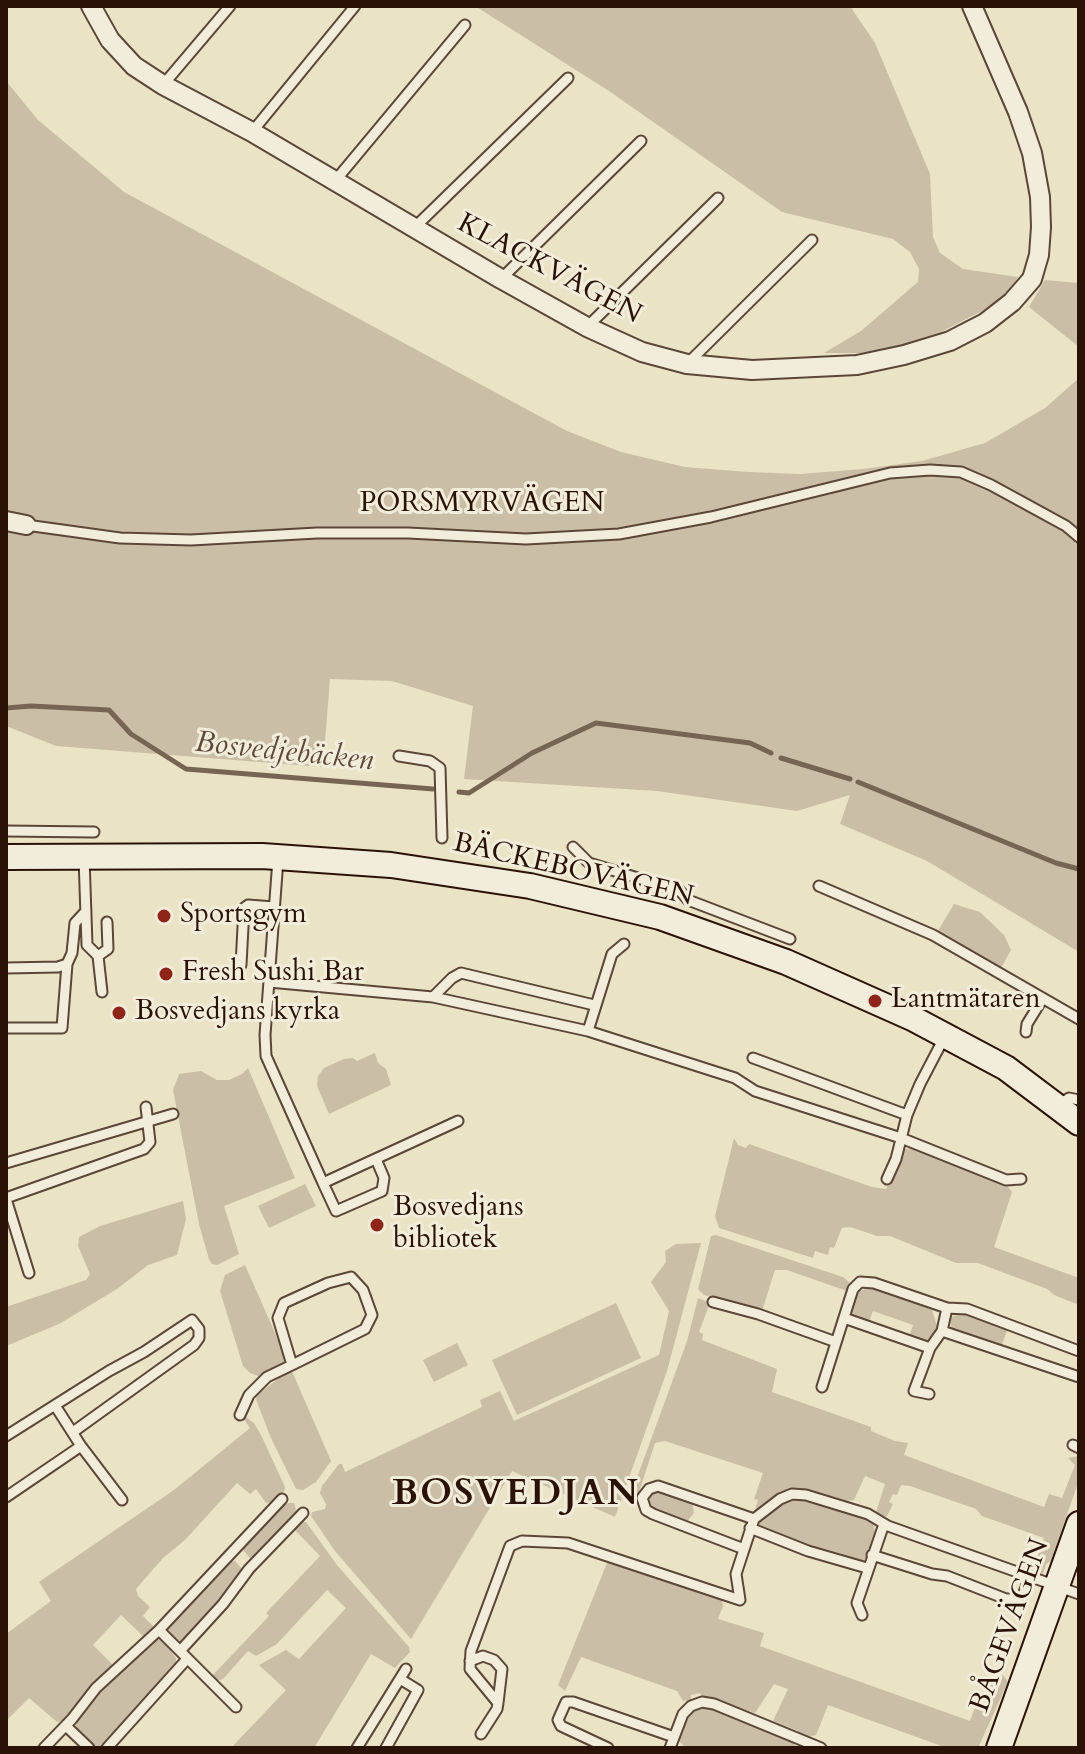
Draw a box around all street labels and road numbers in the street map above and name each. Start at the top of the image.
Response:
street label: KLACKVÄGEN [451,207,647,333]
street label: PORSMYRVÄGEN [360,488,604,522]
street label: BÄCKEBOVÄGEN [450,827,696,915]
street label: BÅGEVÄGEN [964,1535,1058,1717]

